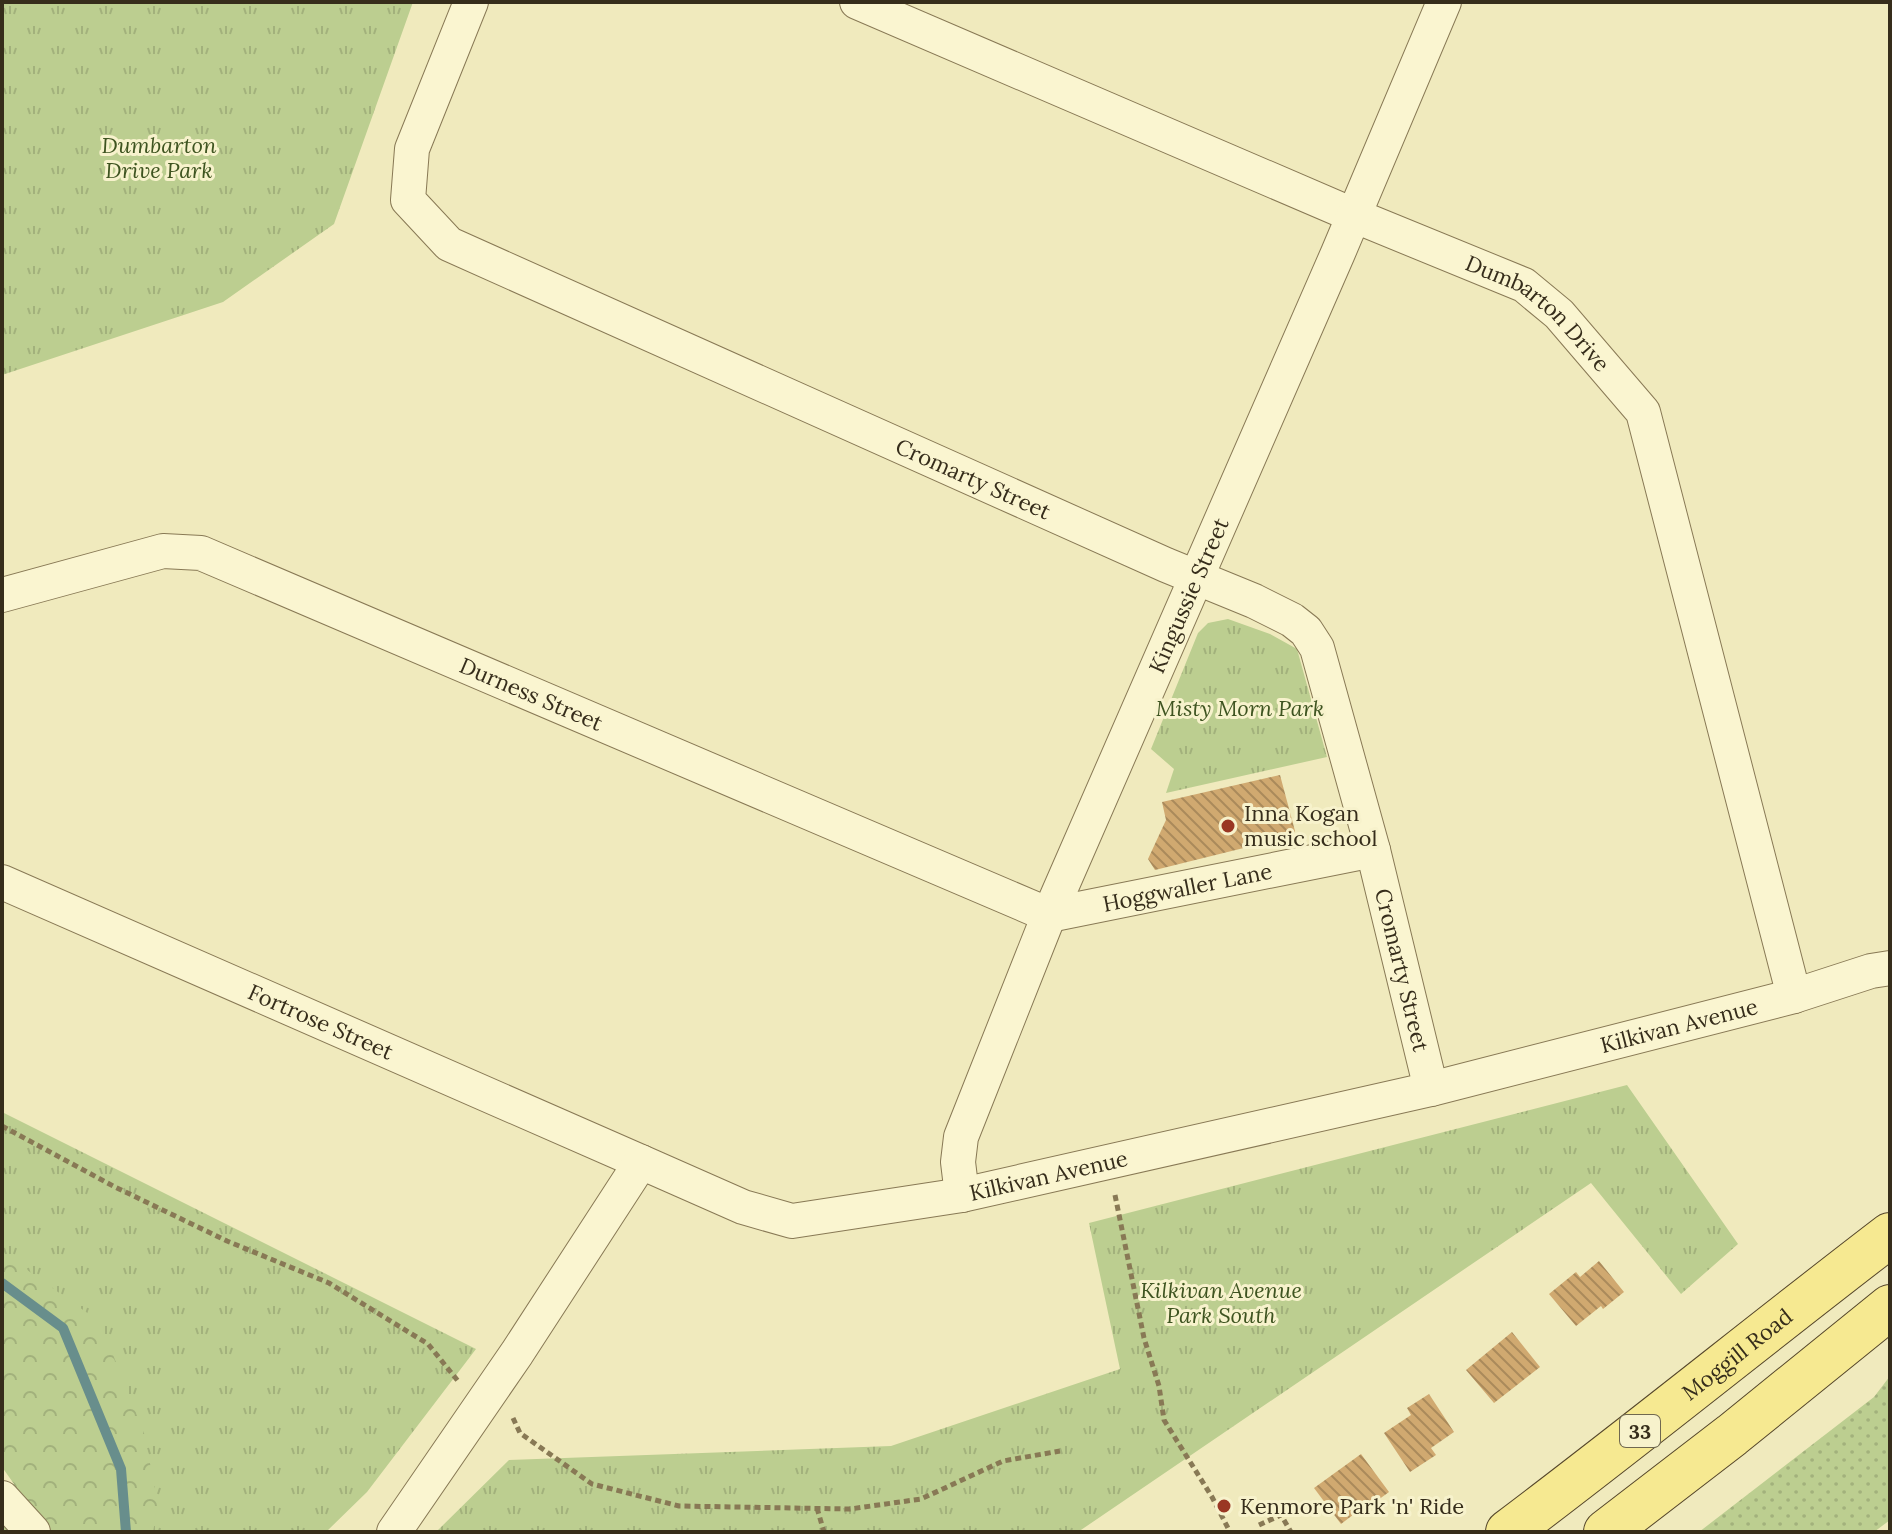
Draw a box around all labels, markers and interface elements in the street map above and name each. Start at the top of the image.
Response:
park label: Dumbarton Drive Park [102,131,217,184]
street label: Dumbarton Drive [1461,249,1616,377]
street label: Cromarty Street [891,432,1055,526]
street label: Kingussie Street [1142,513,1235,677]
street label: Durness Street [455,651,607,737]
park label: Misty Morn Park [1156,694,1324,722]
place label: Inna Kogan music school [1244,799,1377,852]
marker: Inna Kogan music school [1219,817,1237,835]
street label: Hoggwaller Lane [1100,857,1274,918]
street label: Cromarty Street [1369,886,1436,1055]
street label: Fortrose Street [244,978,398,1066]
street label: Kilkivan Avenue [1597,992,1761,1059]
street label: Kilkivan Avenue [967,1144,1130,1207]
park label: Kilkivan Avenue Park South [1140,1276,1302,1329]
street label: Moggill Road [1676,1302,1798,1406]
road number: 33 [1620,1415,1660,1447]
place label: Kenmore Park 'n' Ride [1240,1492,1464,1520]
marker: Kenmore Park 'n' Ride [1215,1497,1233,1515]

